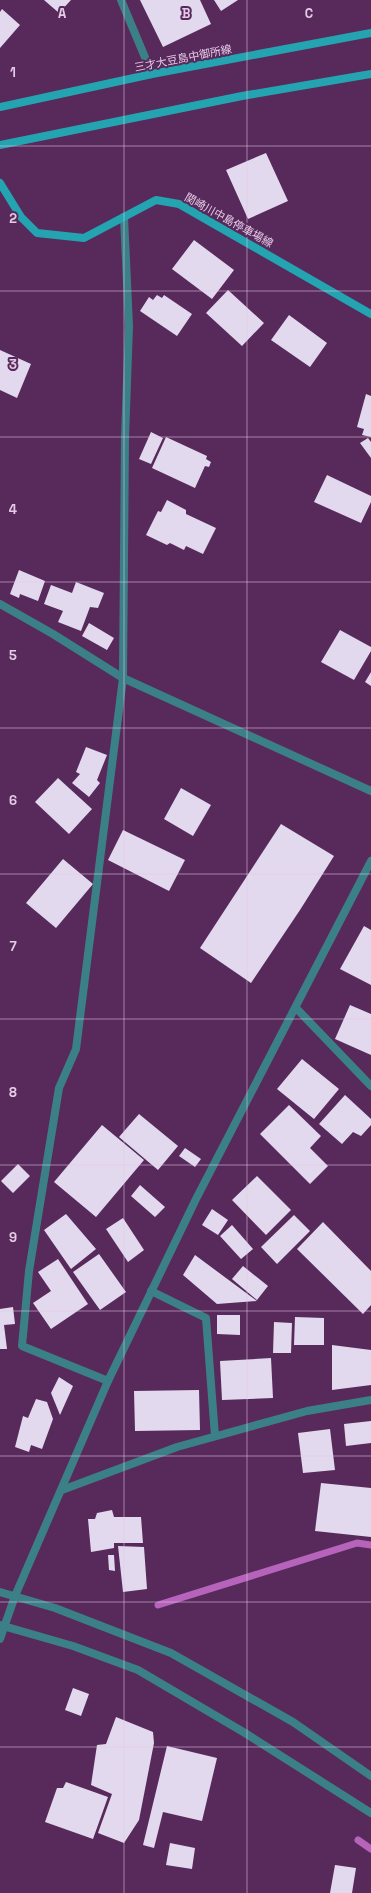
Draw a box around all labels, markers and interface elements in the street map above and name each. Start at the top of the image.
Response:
text: A [58,5,67,22]
text: B [182,5,191,22]
text: C [305,5,313,22]
street label: 三才大豆島中御所線 [133,42,233,74]
text: 1 [10,64,16,81]
street label: 関崎川中島停車場線 [182,190,276,250]
text: 2 [9,210,17,227]
text: 3 [9,356,17,373]
text: 4 [9,501,17,518]
text: 5 [9,647,17,664]
text: 6 [9,792,17,809]
text: 7 [9,938,17,955]
text: 8 [9,1084,17,1101]
text: 9 [9,1229,17,1246]

